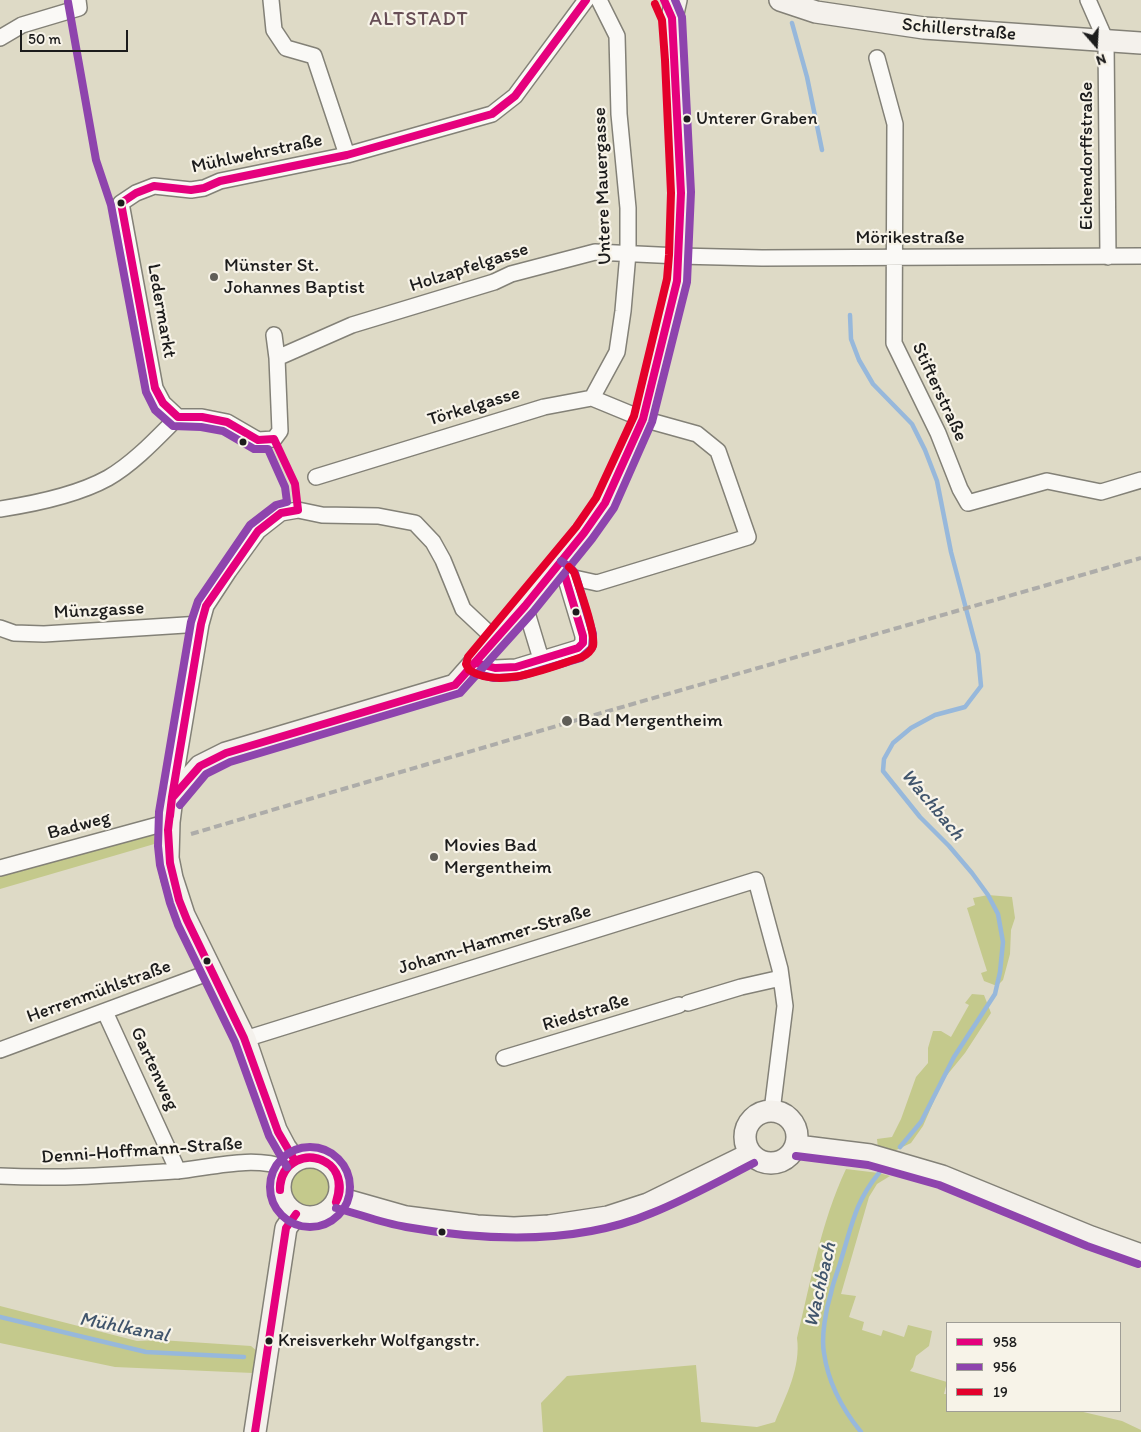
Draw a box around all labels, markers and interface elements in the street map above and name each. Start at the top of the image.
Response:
district label: ALTSTADT [367,8,471,32]
street label: Schillerstraße [901,14,1017,46]
scale bar [22,20,130,52]
north arrow [1071,20,1121,70]
text: 50 m [28,30,61,48]
text: N [1094,50,1108,69]
street label: Eichendorffstraße [1076,82,1098,230]
street label: Untere Mauergasse [589,107,617,265]
place label: Unterer Graben [696,108,817,130]
marker: Unterer Graben [682,114,692,124]
street label: Mühlwehrstraße [189,129,325,179]
unlabelled marker [116,198,126,208]
street label: Mörikestraße [855,227,965,249]
street label: Holzapfelgasse [407,238,531,298]
place label: Münster St. Johannes Baptist [224,255,365,299]
street label: Ledermarkt [141,262,181,360]
marker: Münster St. Johannes Baptist [208,271,220,283]
street label: Stifterstraße [906,339,972,445]
street label: Törkelgasse [425,382,523,432]
unlabelled marker [238,437,248,447]
street label: Münzgasse [53,597,145,625]
unlabelled marker [571,607,581,617]
place label: Bad Mergentheim [578,710,723,732]
marker: Bad Mergentheim [560,714,574,728]
water label: Wachbach [895,764,969,846]
street label: Badweg [45,807,113,845]
place label: Movies Bad Mergentheim [444,835,552,879]
marker: Movies Bad Mergentheim [428,851,440,863]
street label: Johann-Hammer-Straße [396,900,594,980]
street label: Herrenmühlstraße [24,955,174,1029]
unlabelled marker [202,956,212,966]
street label: Riedstraße [540,989,632,1037]
street label: Gartenweg [125,1024,183,1114]
street label: Denni-Hoffmann-Straße [40,1133,244,1169]
unlabelled marker [437,1227,447,1237]
water label: Wachbach [800,1240,842,1330]
water label: Mühlkanal [77,1308,171,1348]
legend [946,1322,1121,1412]
place label: Kreisverkehr Wolfgangstr. [278,1330,480,1352]
text: 958 [993,1333,1017,1351]
marker: Kreisverkehr Wolfgangstr. [264,1336,274,1346]
text: 956 [993,1358,1017,1376]
text: 19 [993,1383,1008,1401]

